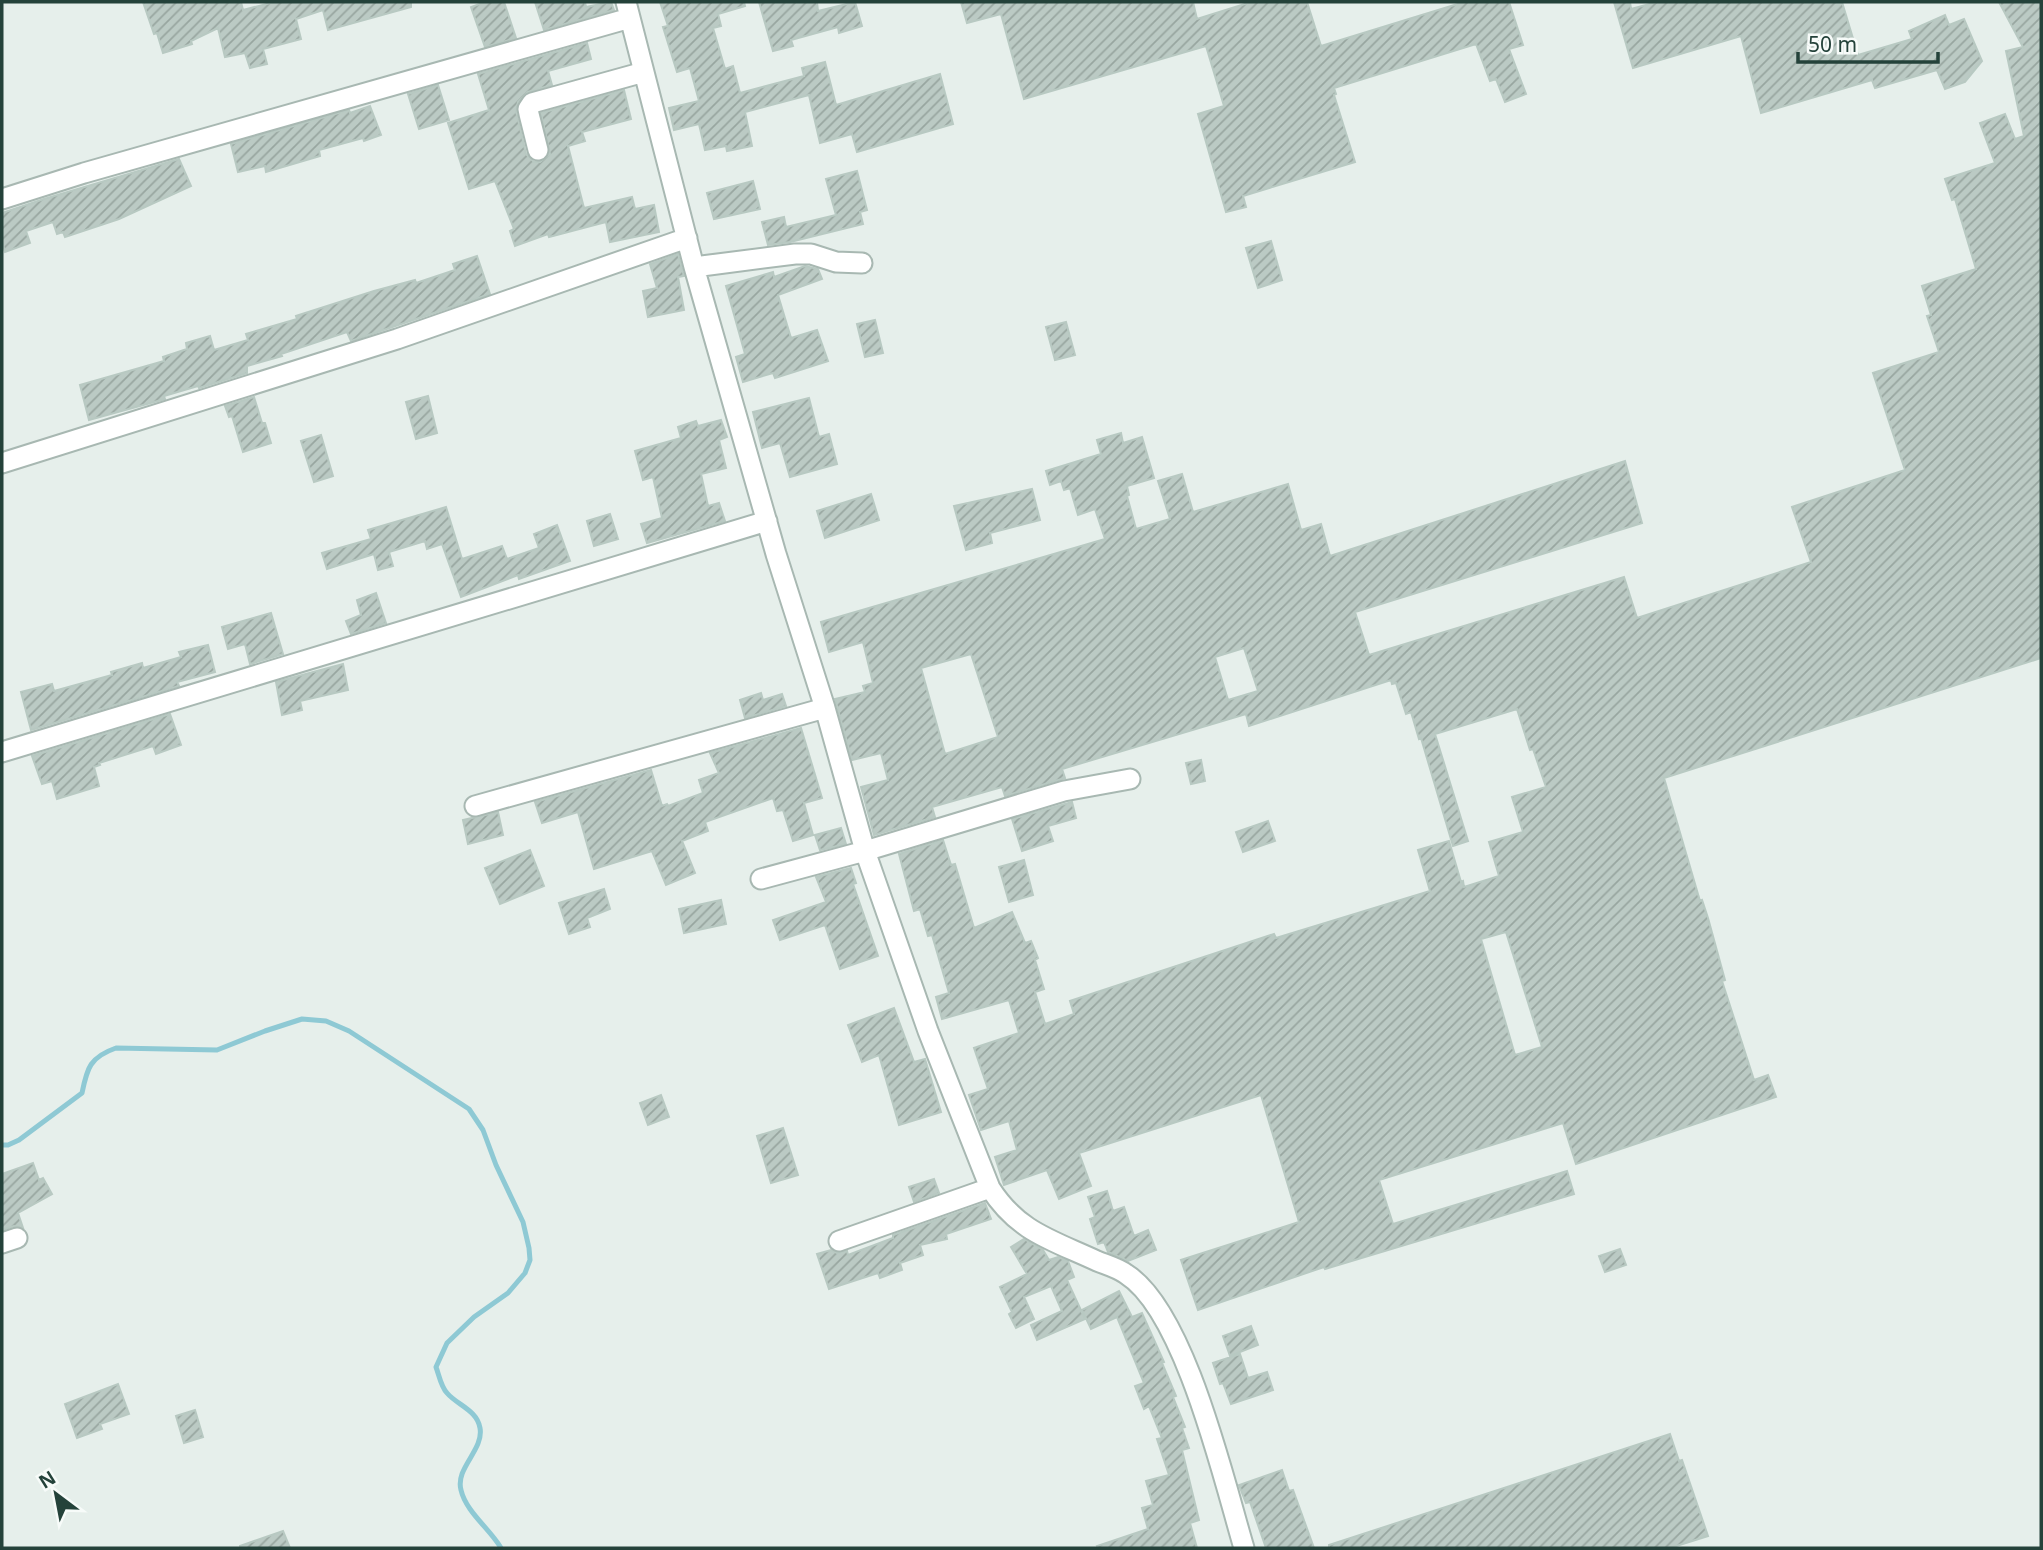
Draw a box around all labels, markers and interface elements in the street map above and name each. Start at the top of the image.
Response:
scale bar [1798,21,1938,65]
text: 50 m [1808,30,1857,58]
north arrow [21,1459,91,1529]
text: N [34,1464,60,1495]

